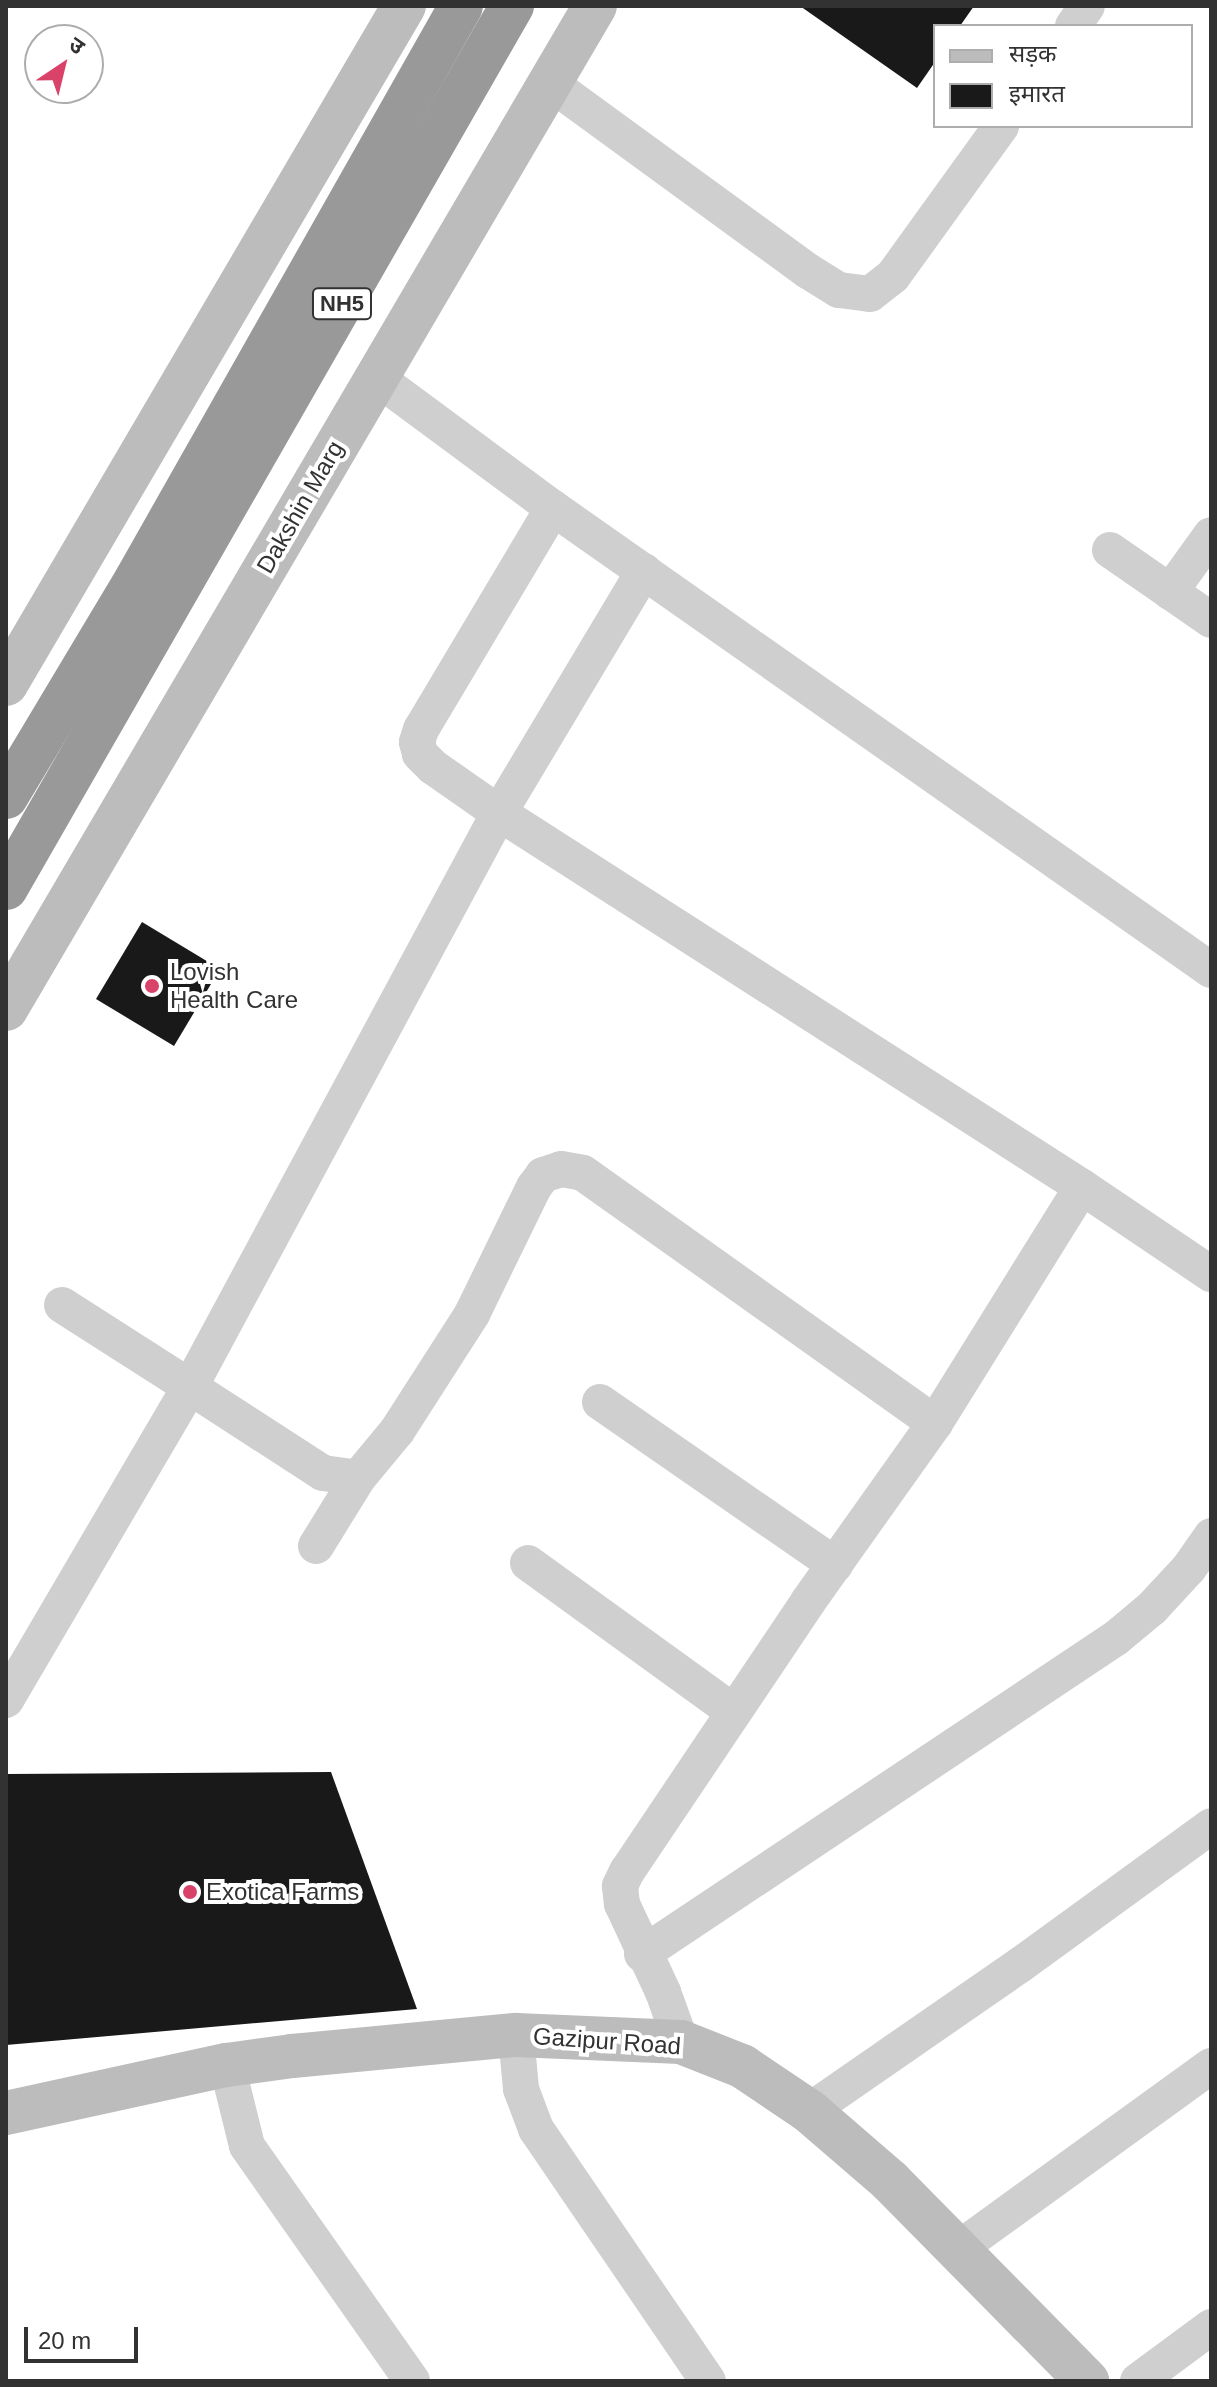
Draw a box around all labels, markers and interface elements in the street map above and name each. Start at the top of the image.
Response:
north arrow [24,24,104,104]
legend [933,24,1193,128]
text: उ [64,32,89,60]
text: सड़क [1009,40,1057,67]
text: इमारत [1009,80,1065,107]
road number: NH5 [310,286,374,322]
street label: Dakshin Marg [251,436,349,578]
place label: Lovish Health Care [170,958,298,1014]
marker: Lovish Health Care [141,975,163,997]
place label: Exotica Farms [206,1878,359,1906]
marker: Exotica Farms [181,1883,199,1901]
street label: Gazipur Road [532,2021,682,2061]
scale bar [28,2311,142,2361]
text: 20 m [38,2327,91,2354]

